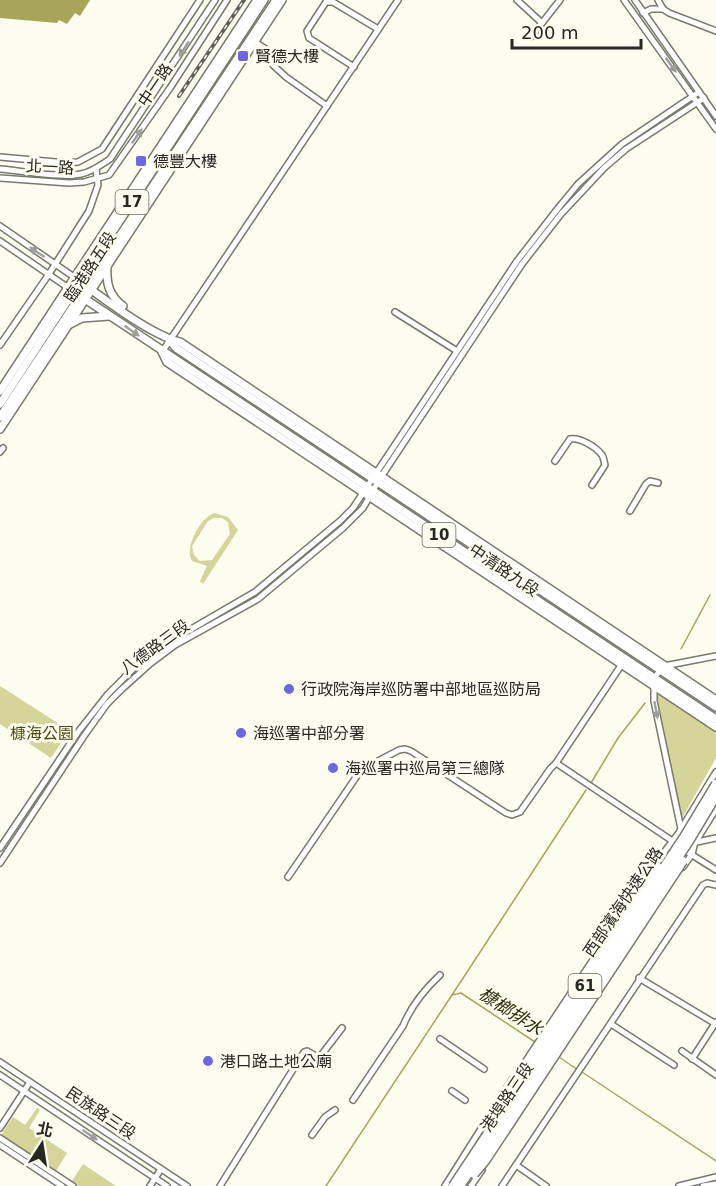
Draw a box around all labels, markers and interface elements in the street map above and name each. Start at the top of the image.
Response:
scale bar [512,12,641,50]
text: 200 m [521,22,579,43]
one-way arrow [178,41,189,57]
place label: 賢德大樓 [255,47,319,66]
marker: 賢德大樓 [236,49,250,63]
one-way arrow [665,56,677,72]
street label: 中一路 [134,60,176,110]
one-way arrow [131,128,142,144]
place label: 德豐大樓 [153,152,217,171]
marker: 德豐大樓 [134,154,148,168]
street label: 北一路 [26,156,74,178]
road number: 17 [116,190,148,214]
street label: 臨港路五段 [60,228,120,306]
one-way arrow [29,246,45,257]
one-way arrow [124,325,140,337]
road number: 10 [422,523,456,547]
street label: 中清路九段 [466,540,542,600]
street label: 八德路三段 [117,616,193,678]
place label: 行政院海岸巡防署中部地區巡防局 [301,680,541,699]
marker: 行政院海岸巡防署中部地區巡防局 [282,682,296,696]
one-way arrow [652,700,661,719]
park label: 槺海公園 [10,724,74,743]
place label: 海巡署中部分署 [253,724,365,743]
marker: 海巡署中部分署 [234,726,248,740]
place label: 海巡署中巡局第三總隊 [345,759,505,778]
marker: 海巡署中巡局第三總隊 [326,761,340,775]
street label: 西部濱海快速公路 [579,844,667,960]
road number: 61 [568,974,602,998]
water label: 槺榔排水 [475,983,548,1040]
place label: 港口路土地公廟 [220,1052,332,1071]
marker: 港口路土地公廟 [201,1054,215,1068]
street label: 港埠路三段 [477,1059,537,1135]
street label: 民族路三段 [63,1083,139,1143]
north arrow [12,1114,72,1174]
text: 北 [35,1119,55,1141]
one-way arrow [82,1129,98,1141]

